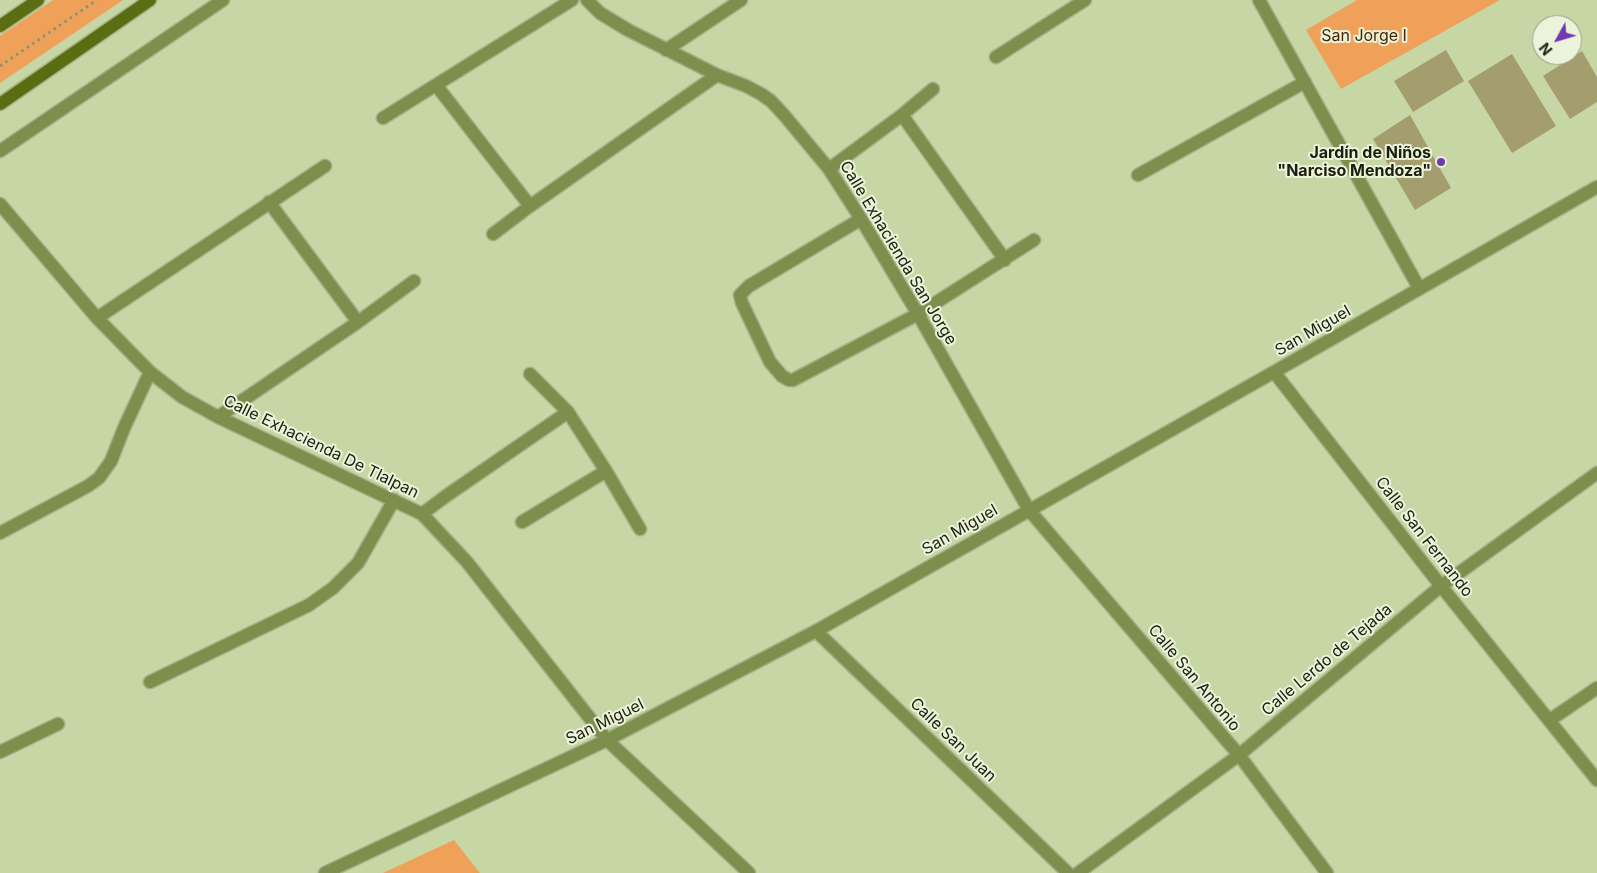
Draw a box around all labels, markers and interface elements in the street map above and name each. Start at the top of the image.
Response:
north arrow [1532,15,1582,65]
park label: San Jorge I [1321,26,1407,46]
text: N [1536,40,1556,59]
place label: Jardín de Niños "Narciso Mendoza" [1277,143,1431,181]
marker: Jardín de Niños "Narciso Mendoza" [1435,156,1447,168]
street label: Calle Exhacienda San Jorge [835,158,961,348]
street label: San Miguel [1272,302,1354,360]
street label: Calle Exhacienda De Tlalpan [220,391,422,503]
street label: Calle San Fernando [1371,473,1477,601]
street label: San Miguel [919,501,1001,559]
street label: Calle Lerdo de Tejada [1258,600,1396,720]
street label: Calle San Antonio [1144,621,1244,735]
street label: Calle San Juan [906,694,1000,786]
street label: San Miguel [563,695,647,749]

